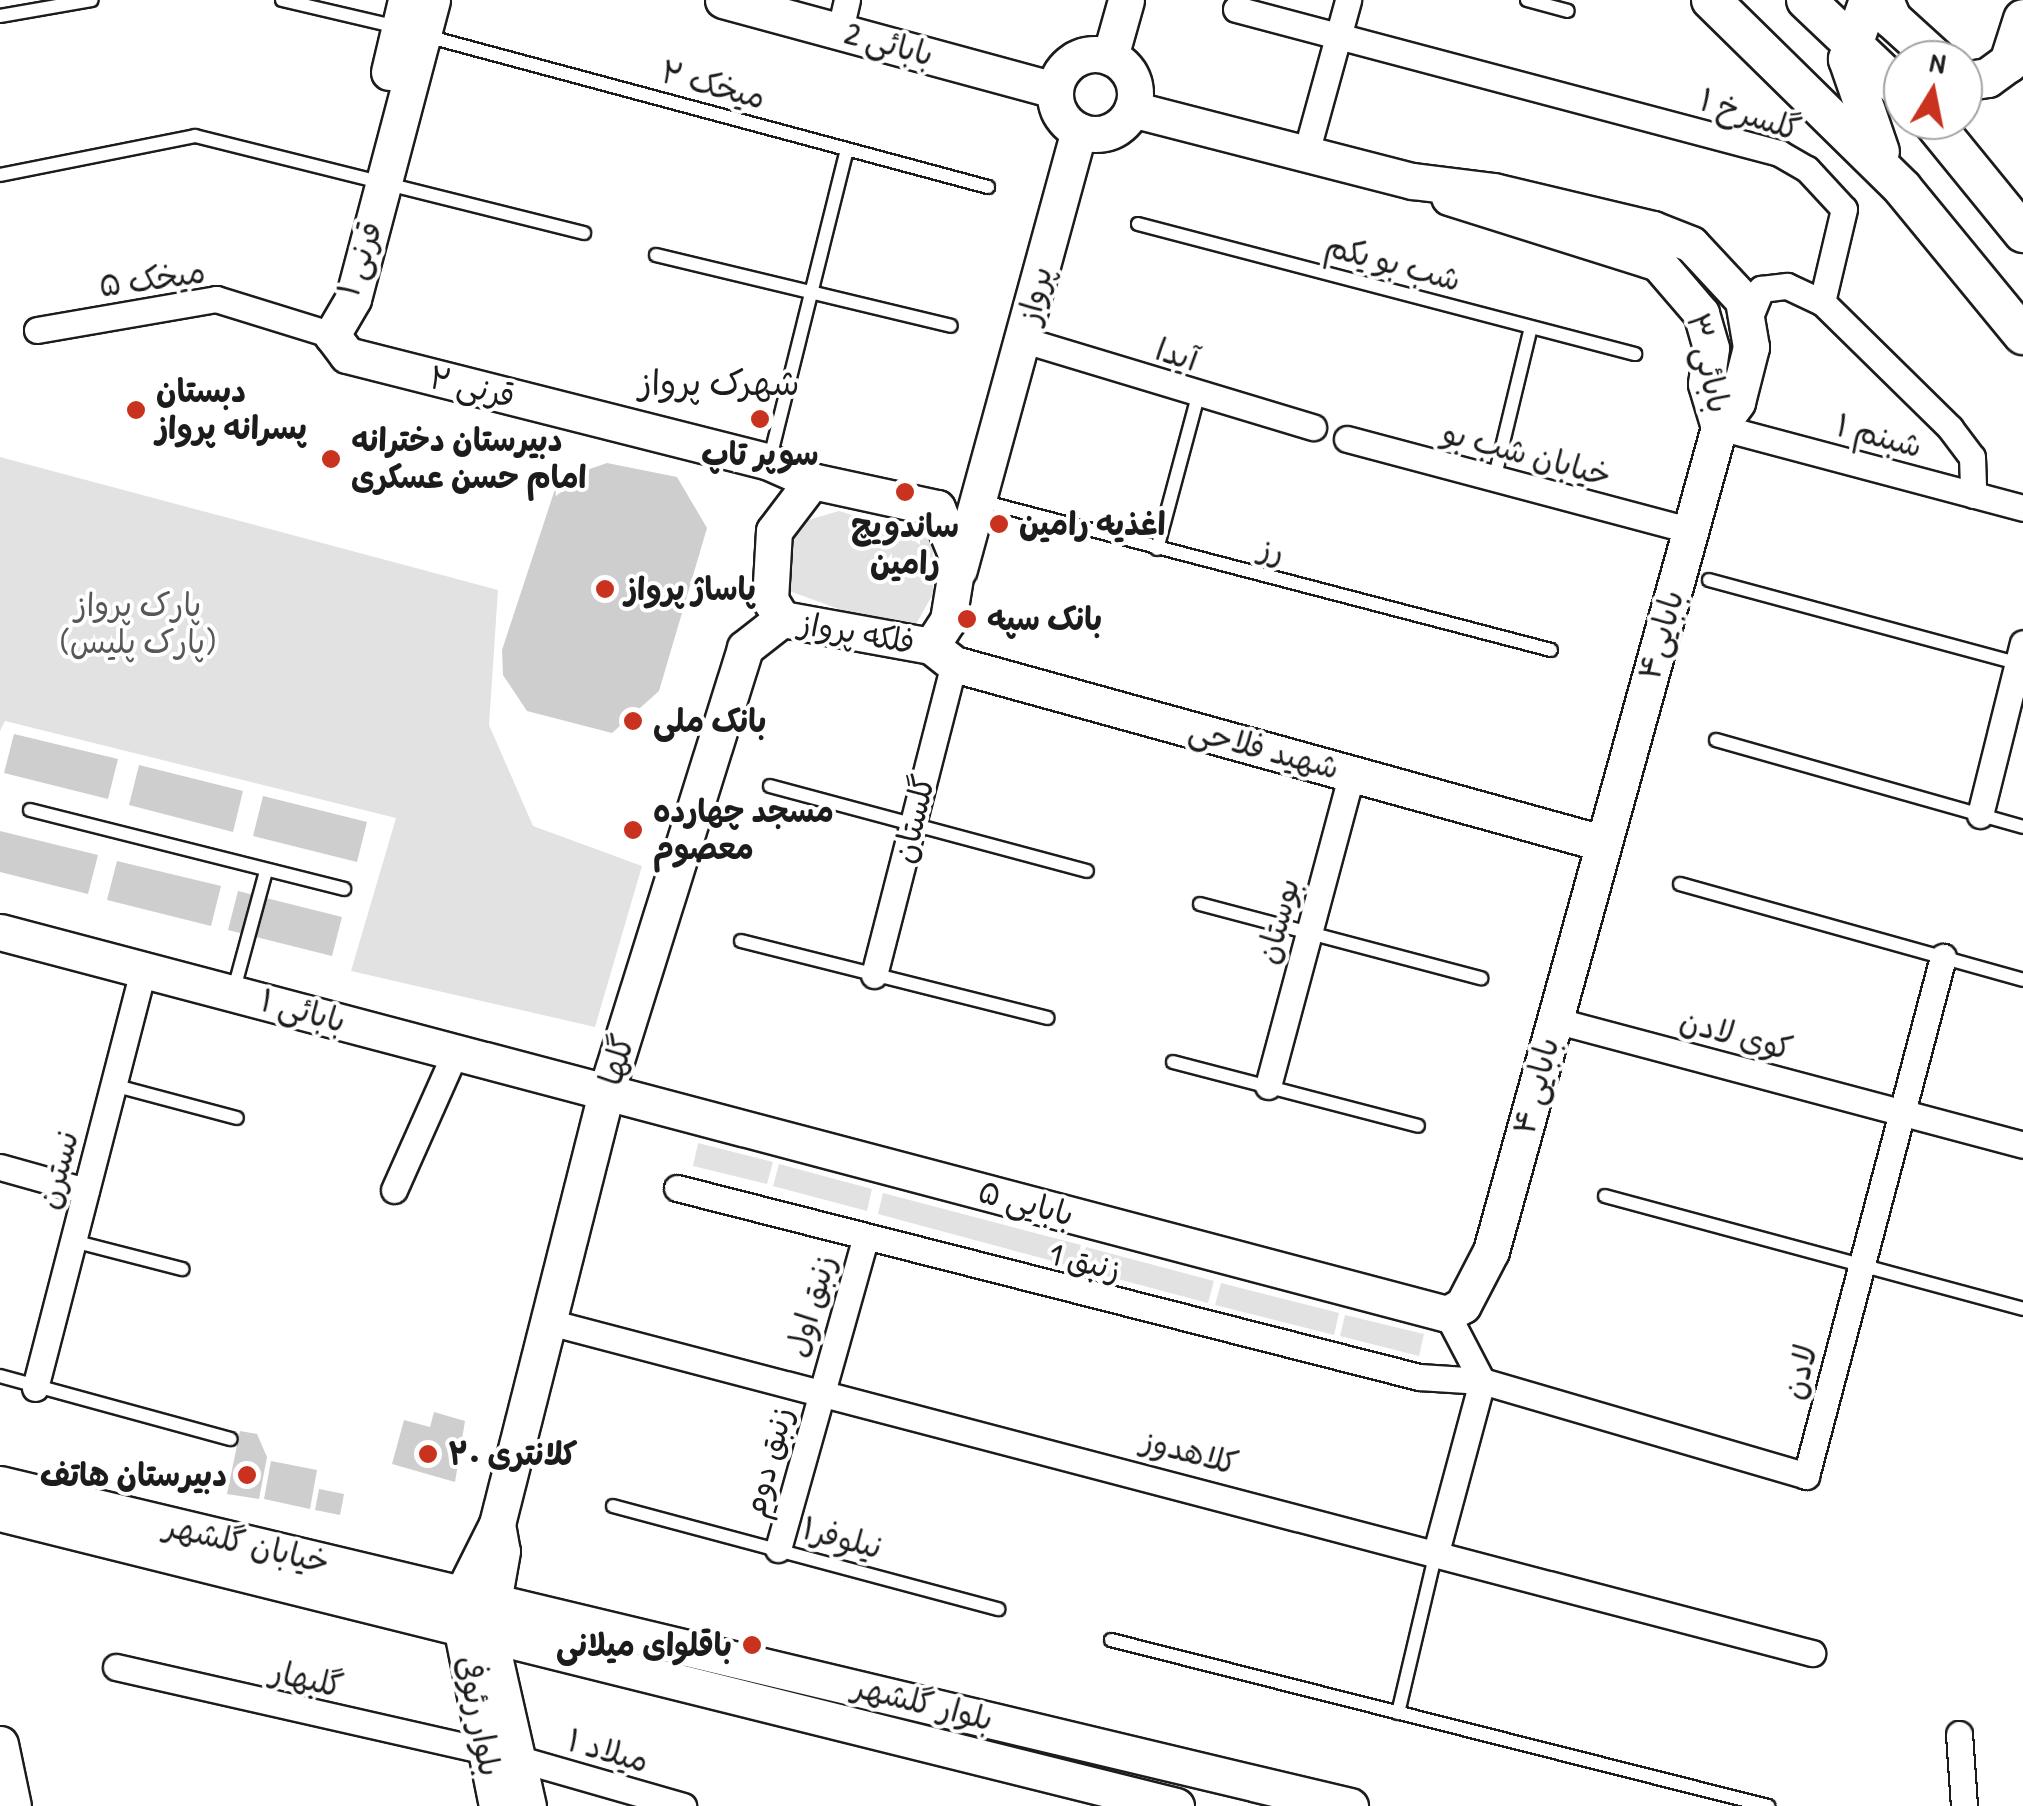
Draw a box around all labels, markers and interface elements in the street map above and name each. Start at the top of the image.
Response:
street label: بابائی 2 [841,14,937,74]
north arrow [1883,40,1983,140]
text: N [1927,42,1949,82]
street label: میخک ۲ [657,53,769,117]
street label: گلسرخ ۱ [1695,81,1805,149]
street label: قرنی ۱ [329,216,391,302]
street label: شب بو یکم [1321,226,1465,300]
street label: میخک ۵ [96,253,208,305]
street label: پرواز [1009,262,1061,328]
street label: بابائی ۳ [1678,309,1738,417]
street label: آیدا [1151,330,1203,380]
street label: قرنی ۲ [425,358,519,416]
district label: شهرک پرواز [638,362,800,404]
place label: دبستان پسرانه پرواز [156,373,307,448]
marker: دبستان پسرانه پرواز [125,399,147,421]
street label: شبنم ۱ [1832,406,1926,466]
marker: سوپر تاپ [749,408,771,430]
street label: خیابان شب بو [1439,413,1615,495]
place label: دبیرستان دخترانه امام حسن عسکری [351,422,587,497]
place label: سوپر تاپ [701,435,819,473]
marker: دبیرستان دخترانه امام حسن عسکری [320,448,342,470]
marker: ساندویچ رامین [894,481,916,503]
place label: اغذیه رامین [1019,505,1166,543]
place label: ساندویچ رامین [851,508,959,583]
marker: اغذیه رامین [988,513,1010,535]
street label: رز [1256,528,1288,572]
place label: پاساژ پرواز [625,570,756,608]
marker: پاساژ پرواز [594,578,616,600]
street label: بابایی۴ [1630,586,1692,684]
park label: پارک پرواز (پارک پلیس) [59,587,217,662]
place label: بانک سپه [987,600,1102,638]
street label: فلکه پرواز [796,604,918,662]
marker: بانک سپه [956,608,978,630]
place label: بانک ملی [653,702,766,740]
marker: بانک ملی [622,710,644,732]
street label: شهید فلاحی [1185,711,1343,787]
street label: گلستان [885,771,943,867]
place label: مسجد چهارده معصوم [653,793,834,868]
marker: مسجد چهارده معصوم [622,819,644,841]
street label: بوستان [1248,874,1308,968]
street label: بابائی ۱ [256,981,350,1041]
street label: کوی لادن [1675,1002,1797,1068]
street label: گلها [591,1030,643,1090]
street label: بابایی ۴ [1505,1033,1567,1139]
street label: نسترن [29,1127,87,1213]
street label: ۵ بابایی [974,1172,1078,1234]
street label: زنبق 1 [1045,1235,1125,1289]
street label: زنبق اول [778,1250,844,1362]
street label: لادن [1774,1340,1826,1404]
street label: زنبق دوم [735,1403,801,1521]
street label: کلاهدوز [1138,1421,1242,1483]
place label: کلانتری ۲۰ [448,1435,577,1473]
marker: کلانتری ۲۰ [417,1443,439,1465]
place label: دبیرستان هاتف [40,1456,227,1494]
marker: دبیرستان هاتف [236,1464,258,1486]
street label: خیابان گلشهر [161,1506,333,1582]
street label: نیلوفر۱ [798,1509,886,1567]
place label: باقلوای میلانی [556,1626,732,1664]
marker: باقلوای میلانی [741,1634,763,1656]
street label: گلبهار [267,1652,347,1706]
street label: بلوار رئوفی [448,1652,510,1780]
street label: بلوار گلشهر [849,1667,997,1739]
street label: میلاد ۱ [563,1721,653,1781]

